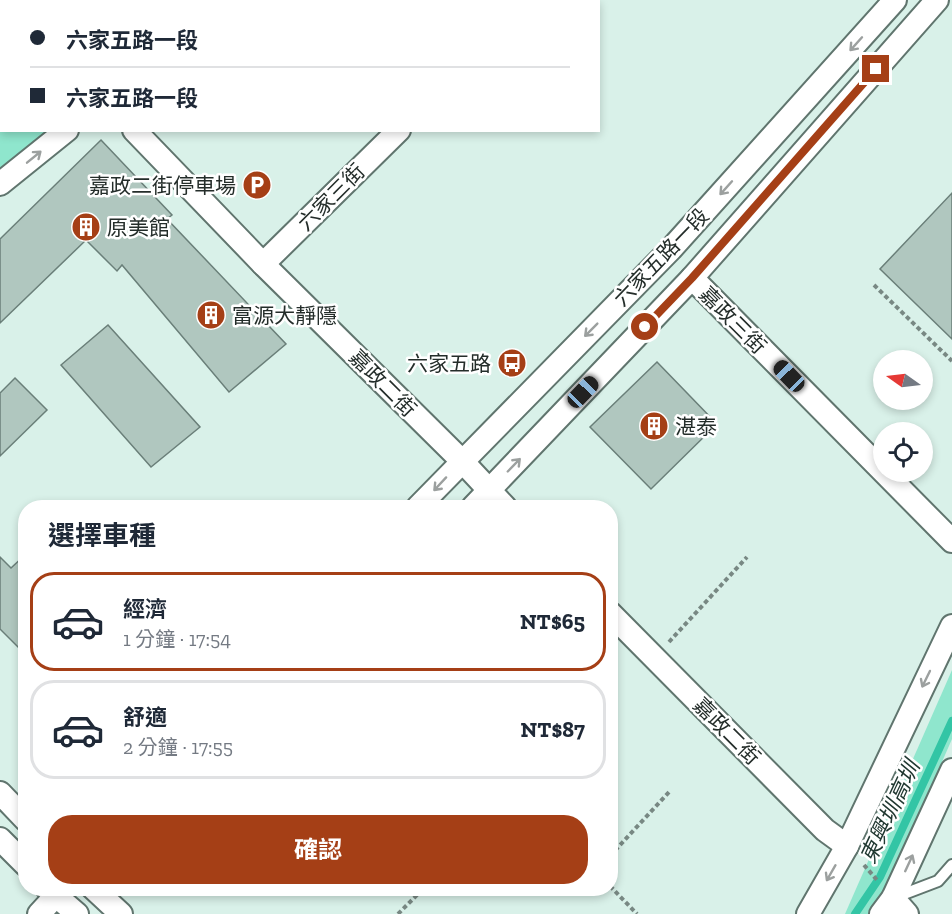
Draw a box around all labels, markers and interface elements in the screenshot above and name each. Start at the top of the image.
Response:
text: 六家五路一段 [66,27,198,54]
one-way arrow [849,36,863,51]
route end [862,55,889,82]
text: 六家五路一段 [66,85,198,112]
one-way arrow [25,151,41,164]
street label: 六家三街 [292,158,370,236]
parking icon: 嘉政二街停車場 [241,169,273,201]
place label: 嘉政二街停車場 [89,173,236,198]
one-way arrow [719,181,733,196]
street label: 六家五路一段 [608,203,714,311]
building icon: 原美館 [70,211,102,243]
place label: 原美館 [107,215,170,240]
street label: 嘉政三街 [694,281,772,359]
building icon: 富源大靜隱 [195,299,227,331]
place label: 富源大靜隱 [232,303,337,328]
route start [631,313,658,340]
one-way arrow [584,322,599,337]
street label: 嘉政二街 [344,344,422,422]
bus stop icon: 六家五路 [496,347,528,379]
north arrow [873,350,933,410]
map controls [873,350,933,482]
place label: 六家五路 [407,351,491,376]
car [770,357,808,395]
car [564,373,602,411]
building icon: 湛泰 [638,410,670,442]
place label: 湛泰 [675,414,717,439]
button: locate [873,422,933,482]
one-way arrow [507,457,521,472]
one-way arrow [433,476,447,491]
text: 選擇車種 [48,520,156,552]
icon: car [51,595,105,649]
text: 經濟 [123,596,167,623]
text: NT$65 [520,608,585,635]
text: 1 分鐘 · 17:54 [123,627,231,651]
one-way arrow [920,669,932,687]
street label: 嘉政二街 [688,692,766,770]
icon: car [51,703,105,757]
text: 舒適 [123,704,167,731]
text: NT$87 [520,716,585,743]
text: 2 分鐘 · 17:55 [123,735,233,759]
water label: 東興圳高圳 [855,754,927,868]
button: 確認 [48,815,588,884]
one-way arrow [904,855,916,873]
one-way arrow [825,864,837,881]

